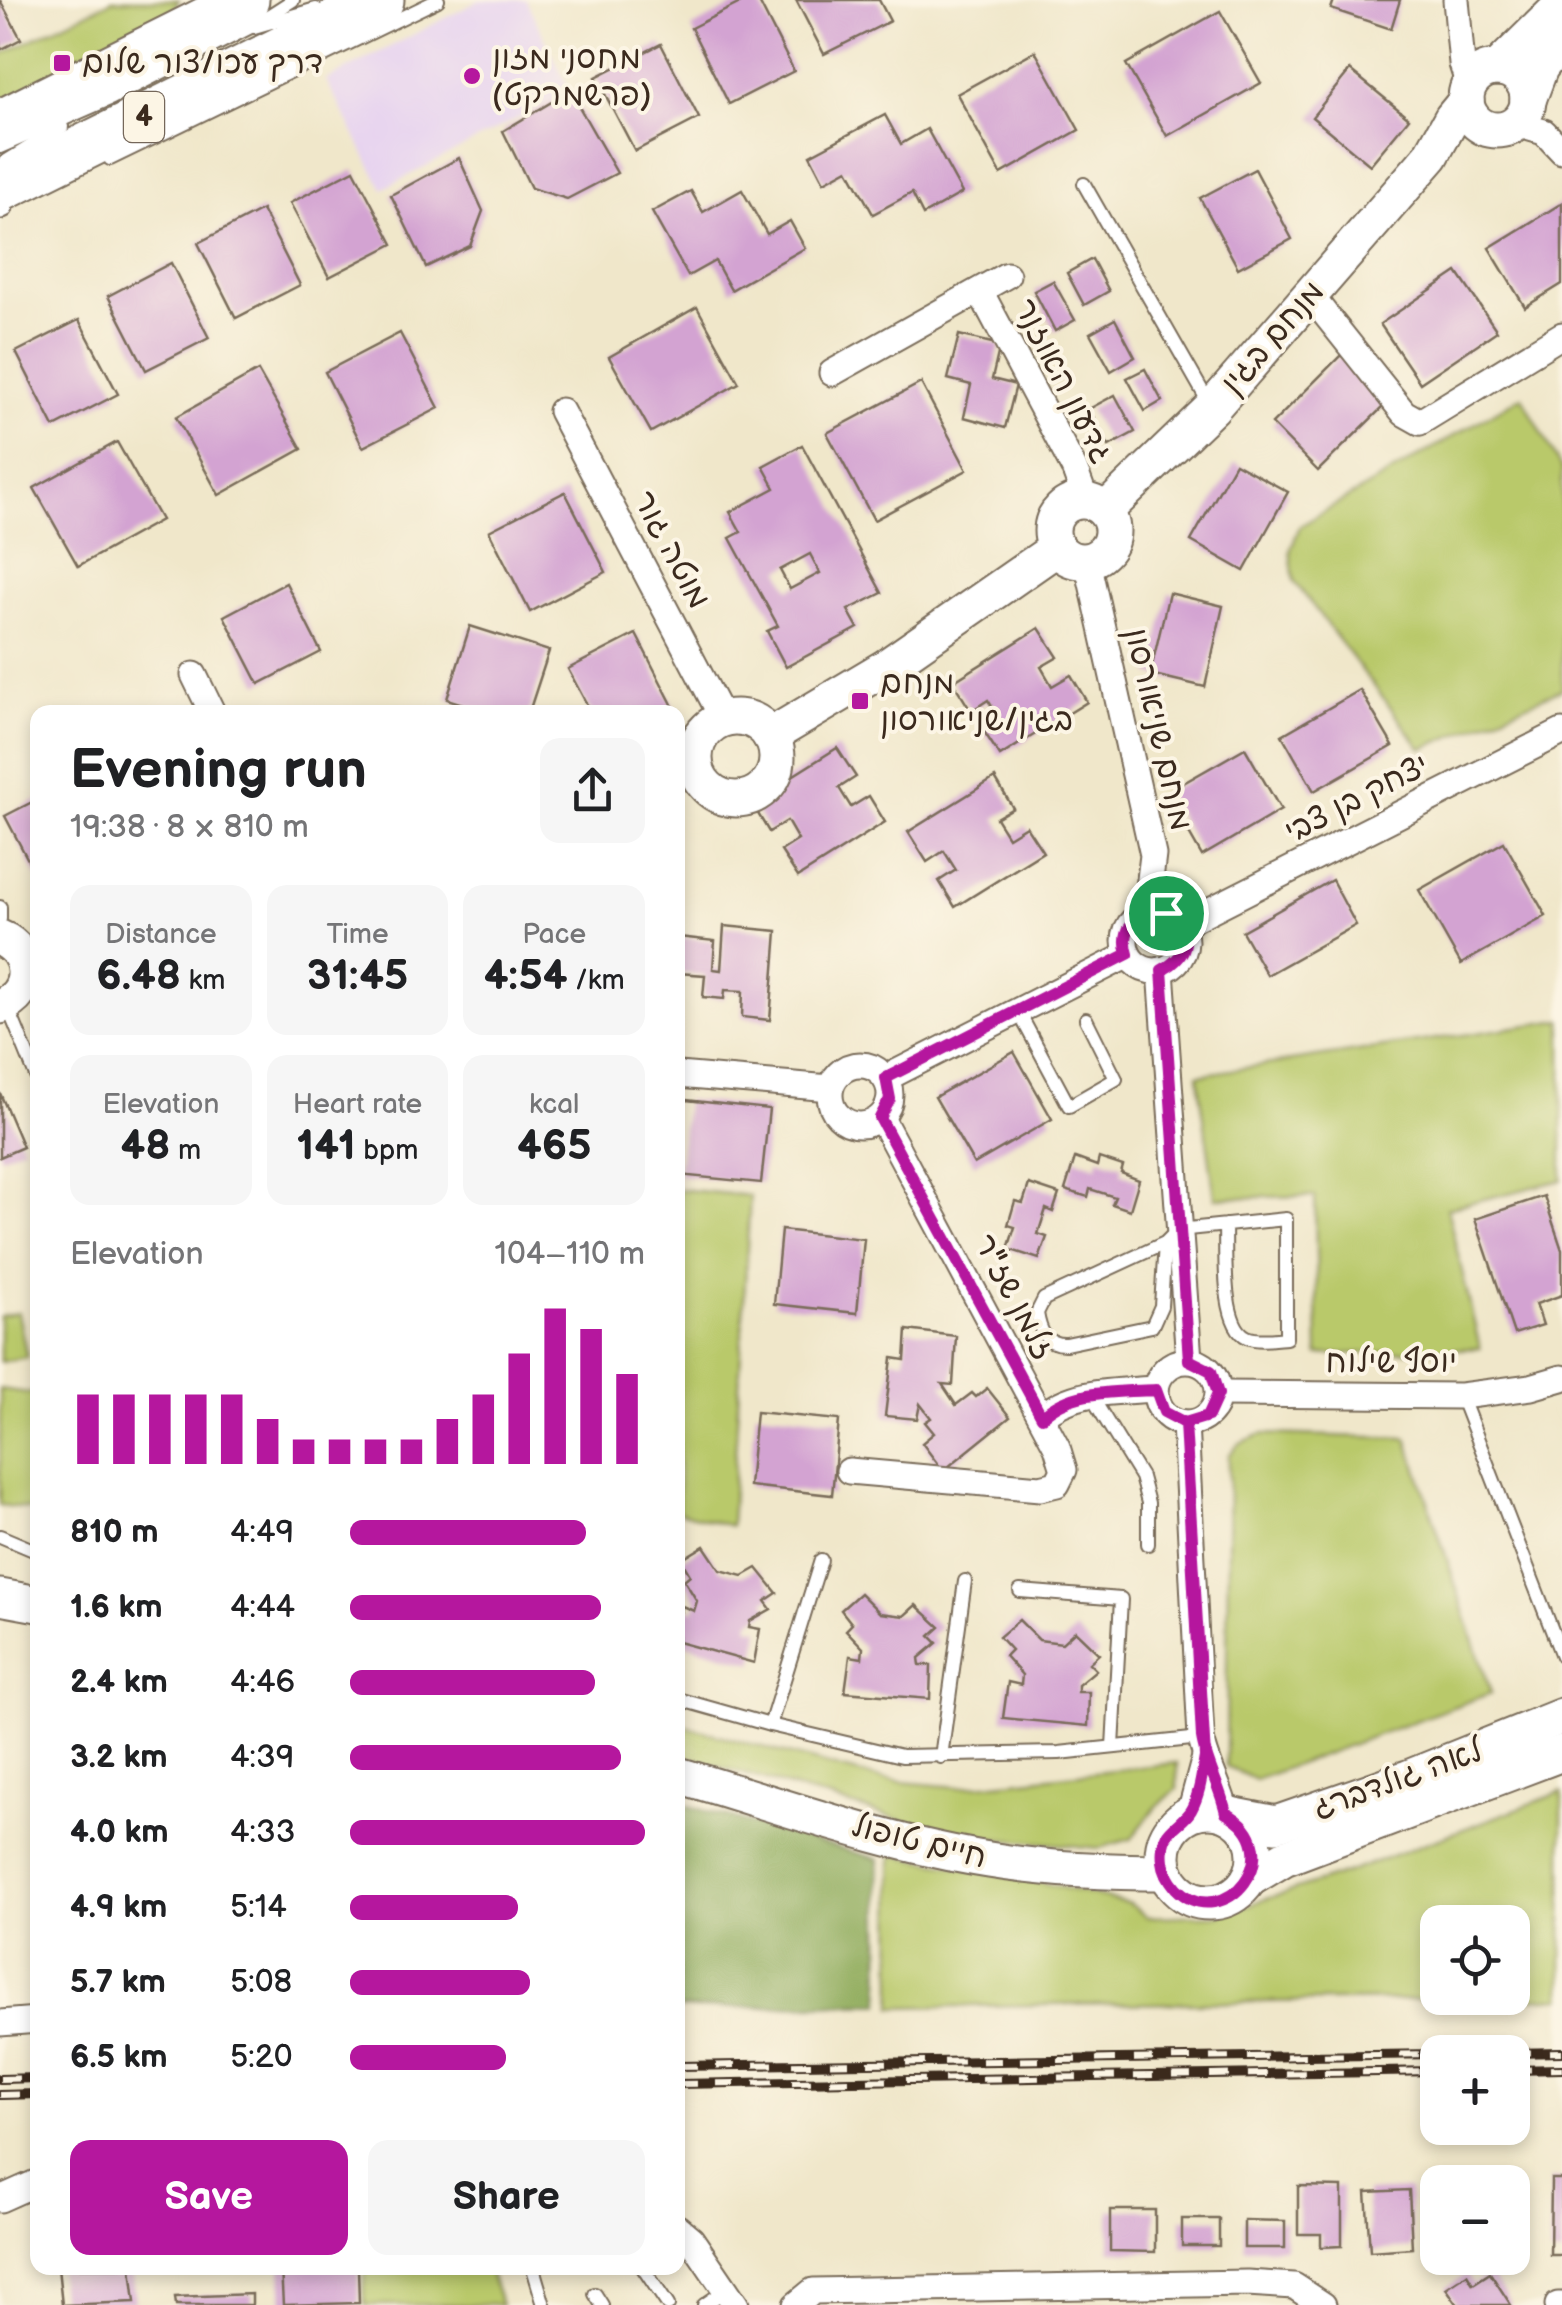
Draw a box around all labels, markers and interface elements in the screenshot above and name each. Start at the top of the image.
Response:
place label: מחסני מזון (פרשמרקט) [492,39,651,115]
place label: דרך עכו/צור שלום [82,44,323,83]
marker: דרך עכו/צור שלום [51,52,73,74]
marker: מחסני מזון (פרשמרקט) [461,65,483,87]
road number: 4 [124,92,164,142]
street label: מנחם בגין [1213,273,1333,403]
street label: גדעון האוזנר [1005,292,1121,470]
street label: מוטה גור [624,485,718,615]
street label: מנחם שניאורסון [1116,624,1200,834]
place label: מנחם בגין/שניאורסון [880,664,1073,740]
marker: מנחם בגין/שניאורסון [849,690,871,712]
text: Evening run [70,737,367,804]
button: share [540,738,645,843]
street label: יצחק בן צבי [1279,746,1435,852]
text: 19:38 · 8 × 810 m [70,808,309,847]
pin [1124,871,1209,956]
icon: arrive [1139,886,1194,941]
text: Distance [105,918,217,951]
text: Time [326,918,389,951]
text: Pace [522,918,586,951]
text: 6.48 [96,951,181,1002]
text: 31:45 [307,951,408,1002]
text: 4:54 [484,951,568,1002]
text: km [181,964,225,997]
text: /km [568,964,625,997]
text: Elevation [102,1088,219,1121]
text: Heart rate [293,1088,422,1121]
text: kcal [529,1088,579,1121]
text: 48 [120,1121,170,1172]
text: 141 [296,1121,356,1172]
text: 465 [517,1121,591,1172]
text: m [170,1134,201,1167]
text: bpm [356,1134,418,1167]
street label: זלמן שז"ר [965,1228,1063,1366]
text: Elevation [70,1235,203,1274]
text: 104–110 m [495,1235,645,1274]
street label: יוסף שילוח [1325,1343,1457,1382]
text: 810 m [70,1513,159,1552]
text: 4:49 [230,1513,294,1552]
text: 1.6 km [70,1588,163,1627]
text: 4:44 [230,1588,295,1627]
text: 2.4 km [70,1663,168,1702]
text: 4:46 [230,1663,295,1702]
street label: לאה גולדברג [1308,1731,1489,1829]
text: 3.2 km [70,1738,168,1777]
text: 4:39 [230,1738,294,1777]
street label: חיים טופול [847,1806,991,1878]
text: 4.0 km [70,1813,169,1852]
text: 4:33 [230,1813,295,1852]
text: 4.9 km [70,1888,167,1927]
text: 5:14 [230,1888,287,1927]
map controls [1420,1905,1530,2275]
button: locate [1420,1905,1530,2015]
text: 5.7 km [70,1963,166,2002]
text: 5:08 [230,1963,292,2002]
button: + [1420,2035,1530,2145]
text: 6.5 km [70,2038,168,2077]
text: 5:20 [230,2038,293,2077]
button: Save [70,2140,348,2255]
button: Share [368,2140,645,2255]
button: − [1420,2165,1530,2275]

